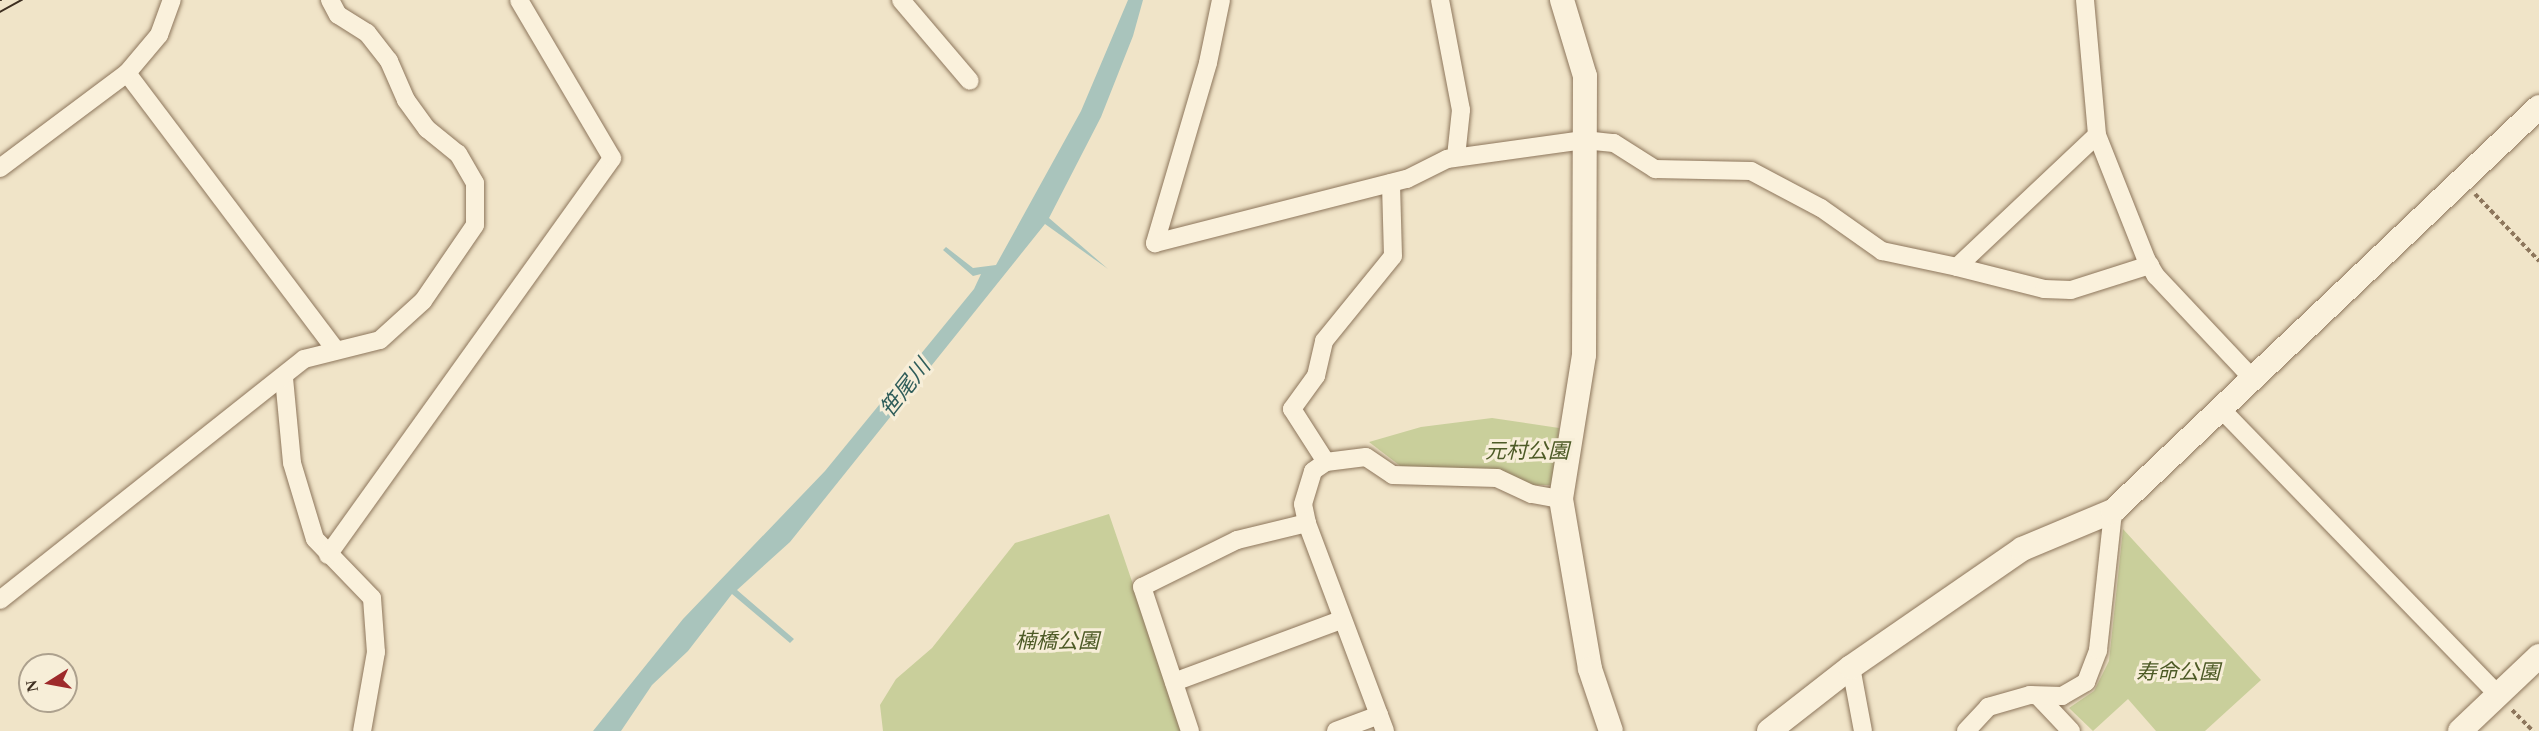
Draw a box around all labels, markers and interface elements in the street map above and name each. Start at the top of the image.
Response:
water label: 笹尾川 [874,354,936,422]
park label: 元村公園 [1485,438,1569,464]
park label: 楠橋公園 [1015,628,1099,654]
north arrow [18,653,78,713]
park label: 寿命公園 [2136,659,2220,685]
text: N [22,679,41,693]

